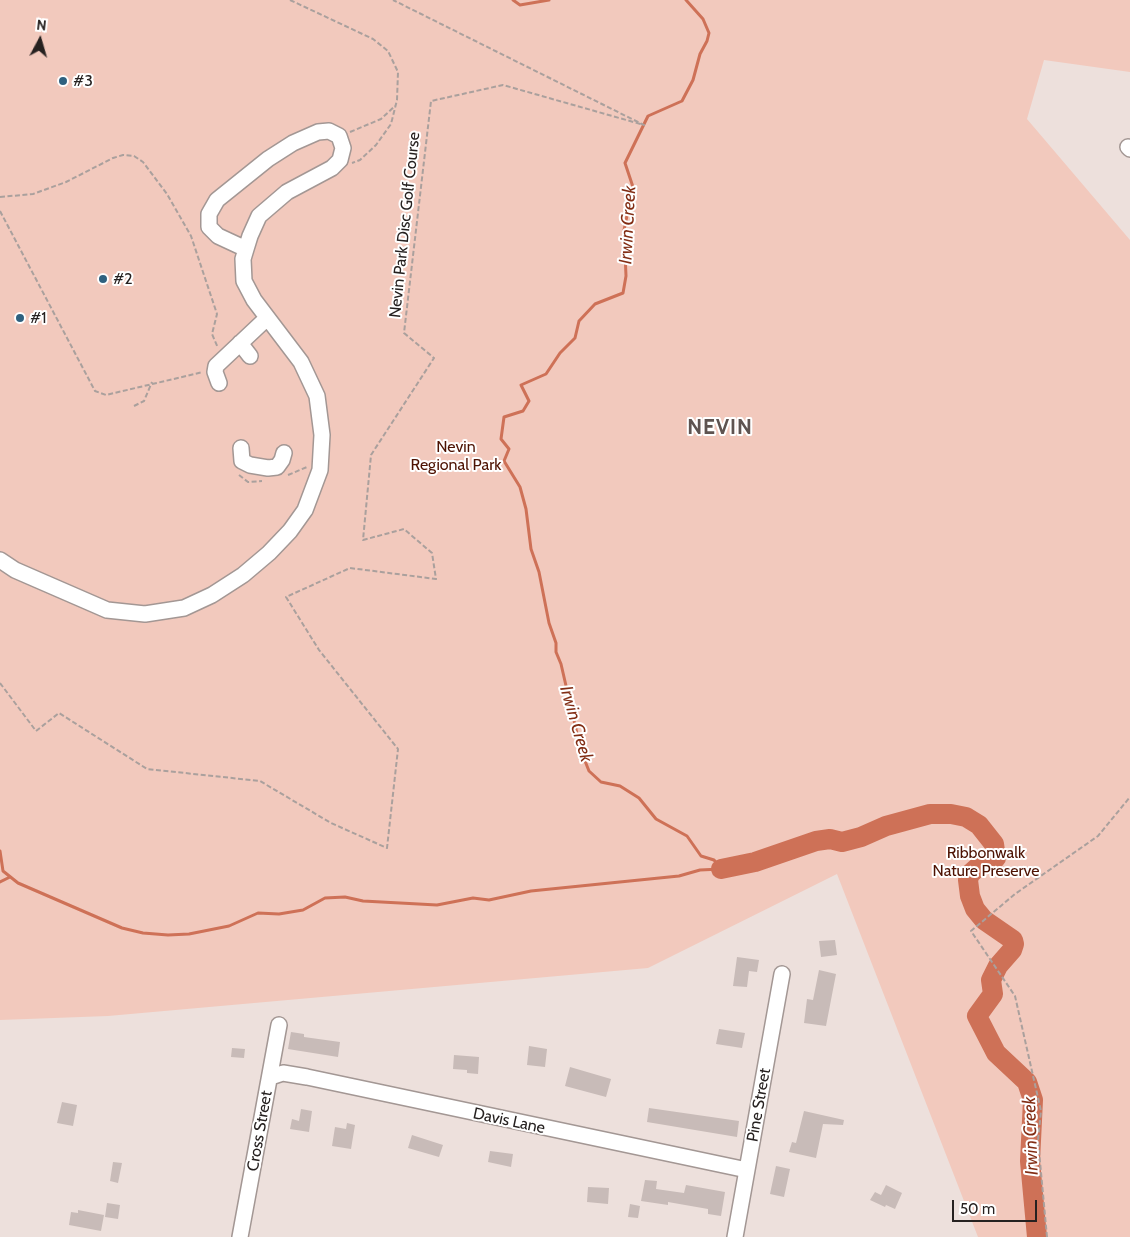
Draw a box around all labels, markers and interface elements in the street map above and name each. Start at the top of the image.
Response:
north arrow [15,15,65,65]
text: N [36,16,47,35]
place label: #3 [73,71,93,91]
marker: #3 [57,75,69,87]
street label: Nevin Park Disc Golf Course [386,131,424,319]
water label: Irwin Creek [615,185,641,265]
place label: #2 [113,269,133,289]
marker: #2 [97,273,109,285]
place label: #1 [30,308,46,328]
marker: #1 [14,312,26,324]
district label: NEVIN [687,415,753,441]
park label: Nevin Regional Park [411,437,501,475]
water label: Irwin Creek [555,683,597,765]
park label: Ribbonwalk Nature Preserve [933,843,1039,881]
street label: Pine Street [743,1067,775,1143]
street label: Cross Street [243,1089,277,1173]
water label: Irwin Creek [1019,1096,1043,1176]
street label: Davis Lane [471,1104,547,1138]
scale bar [955,1190,1040,1222]
text: 50 m [960,1200,995,1218]

